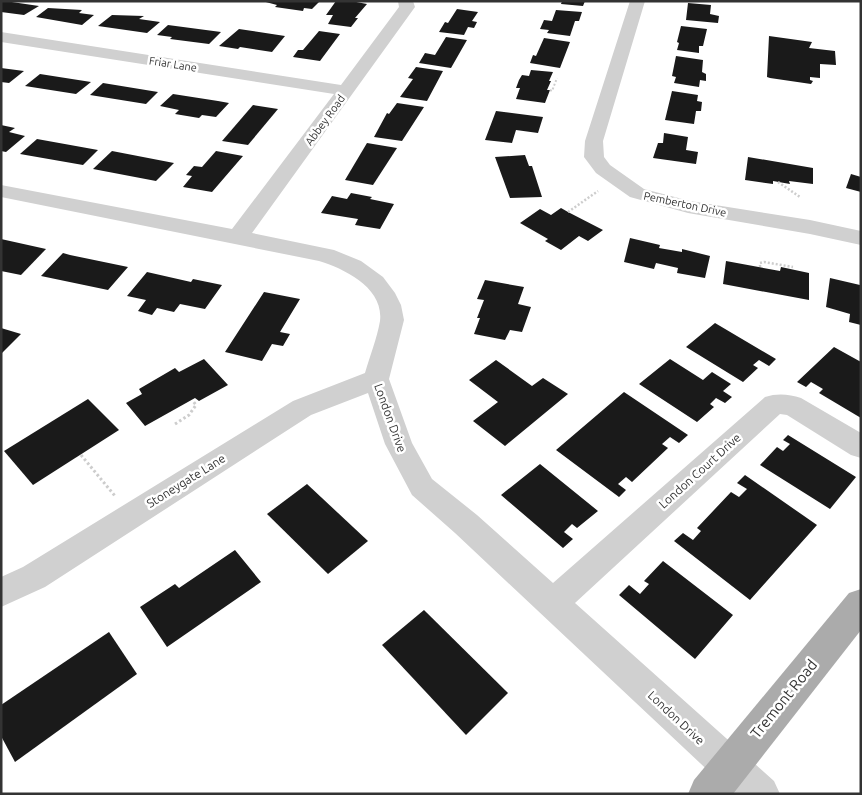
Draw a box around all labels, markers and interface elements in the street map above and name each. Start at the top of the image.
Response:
street label: Friar Lane [148,54,198,74]
street label: Abbey Road [303,92,347,148]
street label: Pemberton Drive [643,189,727,219]
street label: London Drive [372,382,409,454]
street label: London Court Drive [656,431,743,511]
street label: Stoneygate Lane [144,451,227,510]
street label: Tremont Road [747,656,820,741]
street label: London Drive [646,688,707,747]

